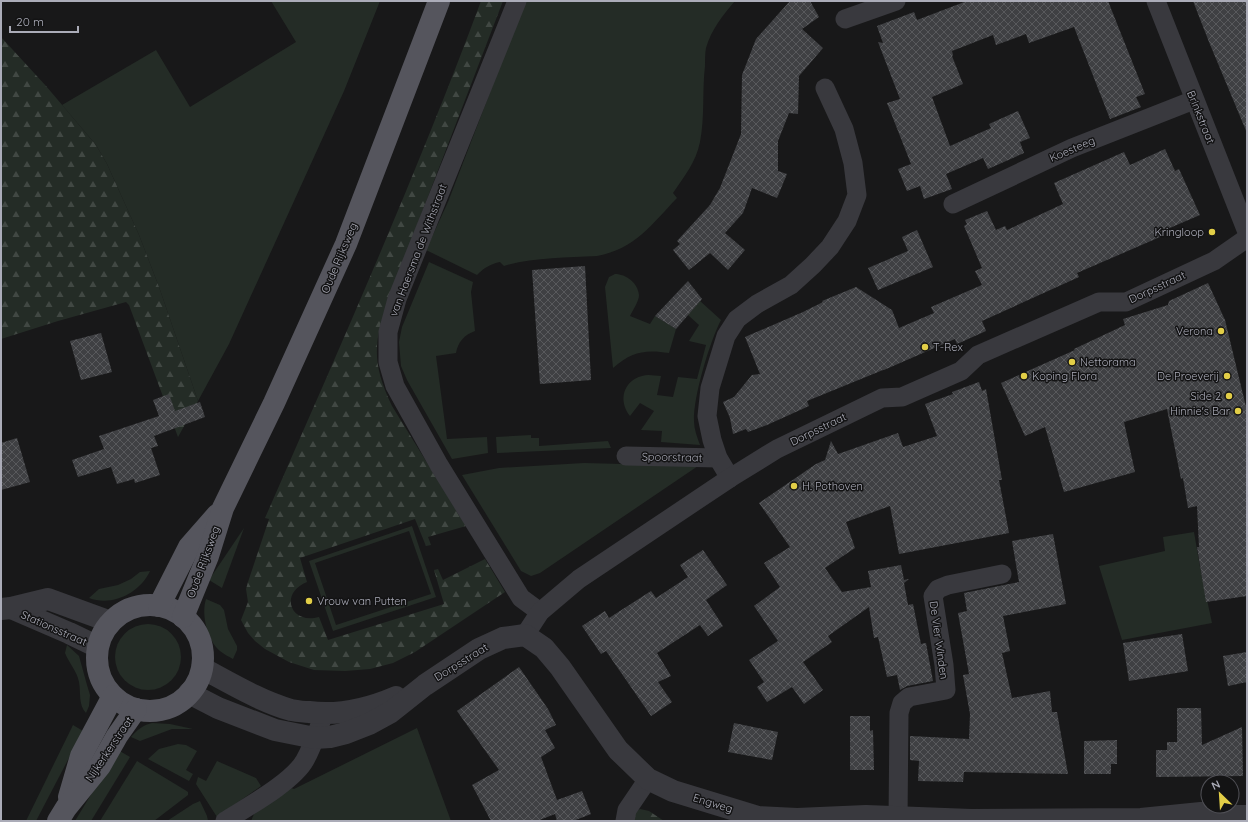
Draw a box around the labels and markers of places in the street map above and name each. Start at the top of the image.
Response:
place label: Kringloop [1154,225,1204,239]
marker: Kringloop [1207,227,1217,237]
place label: Verona [1176,324,1213,338]
marker: Verona [1216,326,1226,336]
place label: T-Rex [933,340,963,354]
marker: T-Rex [920,342,930,352]
place label: Nettorama [1080,355,1136,369]
marker: Nettorama [1067,357,1077,367]
place label: Koping Flora [1032,369,1097,383]
place label: De Proeverij [1157,369,1219,383]
marker: Koping Flora [1019,371,1029,381]
marker: De Proeverij [1222,371,1232,381]
place label: Side 2 [1190,389,1221,403]
marker: Side 2 [1224,391,1234,401]
place label: Hinnie's Bar [1170,404,1231,418]
marker: Hinnie's Bar [1233,406,1243,416]
place label: H. Pothoven [802,479,863,493]
marker: H. Pothoven [789,481,799,491]
place label: Vrouw van Putten [317,594,407,608]
marker: Vrouw van Putten [304,596,314,606]

